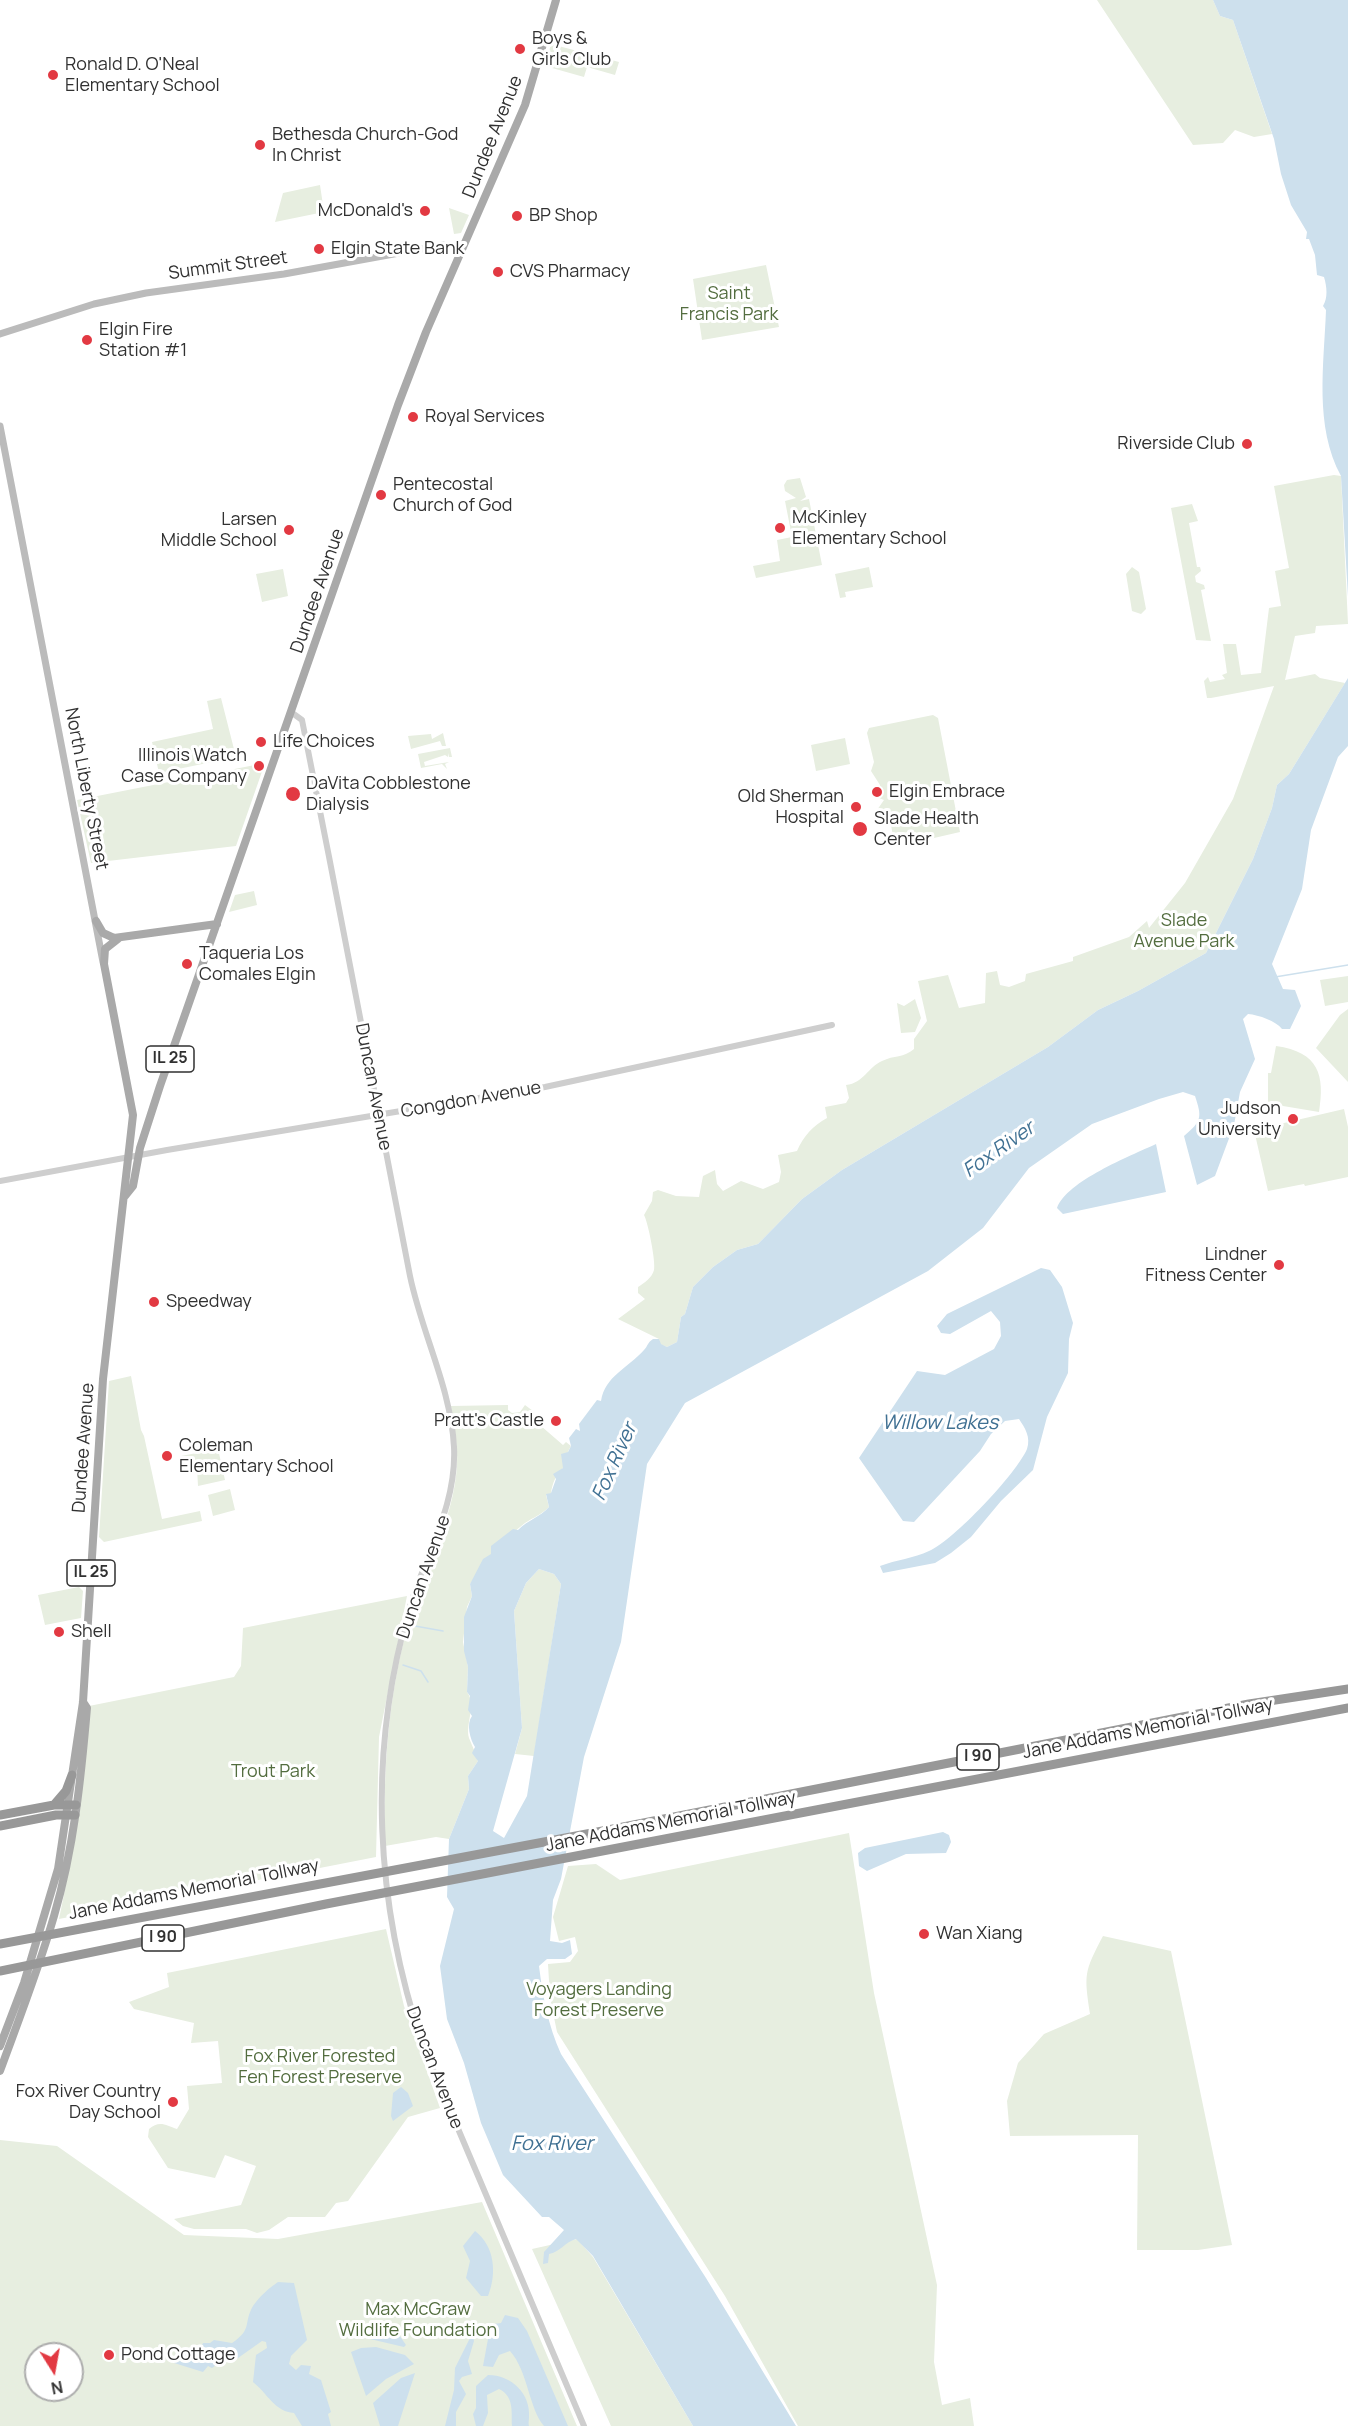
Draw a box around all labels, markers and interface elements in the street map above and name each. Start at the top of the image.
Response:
place label: Boys & Girls Club [532,28,611,70]
marker: Boys & Girls Club [513,42,527,56]
place label: Ronald D. O'Neal Elementary School [65,54,220,97]
marker: Ronald D. O'Neal Elementary School [46,68,60,82]
street label: Dundee Avenue [459,73,527,201]
place label: Bethesda Church-God In Christ [272,124,458,166]
marker: Bethesda Church-God In Christ [253,138,267,152]
place label: McDonald's [318,200,413,222]
marker: McDonald's [418,204,432,218]
place label: BP Shop [529,205,598,227]
marker: BP Shop [510,209,524,223]
place label: Elgin State Bank [331,238,465,260]
marker: Elgin State Bank [312,242,326,256]
street label: Summit Street [167,247,289,285]
place label: CVS Pharmacy [510,261,630,283]
marker: CVS Pharmacy [491,265,505,279]
park label: Saint Francis Park [680,283,778,326]
place label: Elgin Fire Station #1 [99,319,187,362]
marker: Elgin Fire Station #1 [80,333,94,347]
place label: Royal Services [425,406,545,428]
marker: Royal Services [406,410,420,424]
place label: Riverside Club [1117,433,1235,455]
marker: Riverside Club [1240,437,1254,451]
place label: Pentecostal Church of God [393,474,512,516]
marker: Pentecostal Church of God [374,488,388,502]
place label: McKinley Elementary School [792,507,947,550]
place label: Larsen Middle School [161,509,277,552]
marker: McKinley Elementary School [773,521,787,535]
marker: Larsen Middle School [282,523,296,537]
street label: Dundee Avenue [287,526,349,656]
street label: North Liberty Street [60,706,112,872]
place label: Life Choices [273,731,375,753]
marker: Life Choices [254,735,268,749]
place label: Illinois Watch Case Company [121,745,247,788]
marker: Illinois Watch Case Company [252,759,266,773]
place label: DaVita Cobblestone Dialysis [306,773,471,816]
place label: Elgin Embrace [889,781,1005,803]
marker: DaVita Cobblestone Dialysis [284,785,302,803]
marker: Elgin Embrace [870,785,884,799]
place label: Old Sherman Hospital [738,786,844,828]
marker: Old Sherman Hospital [849,800,863,814]
place label: Slade Health Center [874,808,979,850]
marker: Slade Health Center [851,820,869,838]
park label: Slade Avenue Park [1133,910,1235,952]
place label: Taqueria Los Comales Elgin [199,943,316,986]
marker: Taqueria Los Comales Elgin [180,957,194,971]
street label: Duncan Avenue [350,1022,396,1152]
road number: IL 25 [146,1046,194,1072]
street label: Congdon Avenue [399,1077,543,1123]
place label: Judson University [1198,1098,1281,1140]
marker: Judson University [1286,1112,1300,1126]
water label: Fox River [959,1117,1039,1183]
place label: Lindner Fitness Center [1145,1244,1267,1286]
marker: Lindner Fitness Center [1272,1258,1286,1272]
place label: Speedway [166,1291,252,1313]
marker: Speedway [147,1295,161,1309]
street label: Dundee Avenue [69,1382,99,1514]
place label: Pratt's Castle [434,1410,544,1432]
water label: Willow Lakes [882,1411,998,1435]
marker: Pratt's Castle [549,1414,563,1428]
water label: Fox River [587,1420,643,1504]
place label: Coleman Elementary School [179,1435,334,1478]
marker: Coleman Elementary School [160,1449,174,1463]
street label: Duncan Avenue [393,1512,455,1642]
road number: IL 25 [67,1560,115,1586]
place label: Shell [71,1621,112,1643]
marker: Shell [52,1625,66,1639]
street label: Jane Addams Memorial Tollway [1021,1694,1275,1764]
road number: I 90 [957,1744,999,1770]
park label: Trout Park [231,1761,315,1783]
street label: Jane Addams Memorial Tollway [544,1787,798,1857]
street label: Jane Addams Memorial Tollway [67,1855,321,1925]
place label: Wan Xiang [936,1923,1023,1945]
road number: I 90 [142,1925,184,1951]
marker: Wan Xiang [917,1927,931,1941]
park label: Voyagers Landing Forest Preserve [526,1979,672,2022]
street label: Duncan Avenue [401,2004,467,2132]
park label: Fox River Forested Fen Forest Preserve [238,2046,402,2088]
place label: Fox River Country Day School [16,2081,161,2124]
marker: Fox River Country Day School [166,2095,180,2109]
water label: Fox River [511,2132,593,2156]
park label: Max McGraw Wildlife Foundation [339,2299,497,2342]
north arrow [24,2342,84,2402]
place label: Pond Cottage [121,2344,235,2366]
marker: Pond Cottage [102,2348,116,2362]
text: N [49,2376,65,2400]

